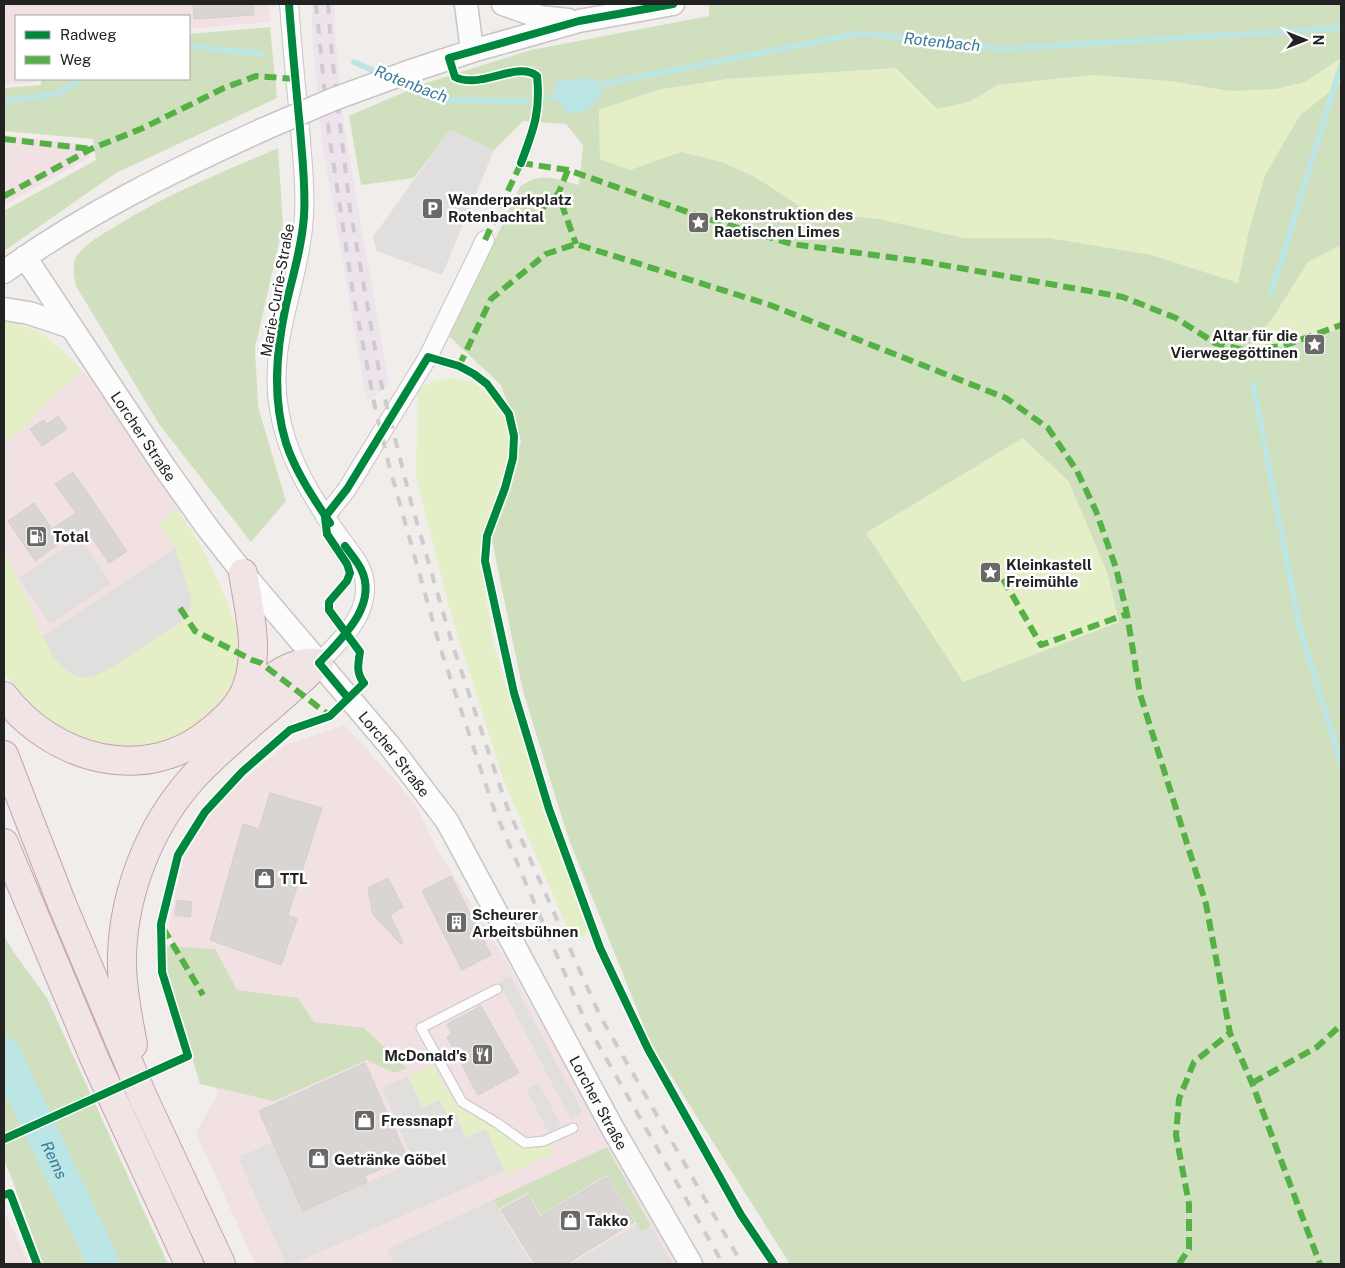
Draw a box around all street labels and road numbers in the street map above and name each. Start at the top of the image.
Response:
street label: Marie-Curie-Straße [257,222,297,358]
street label: Lorcher Straße [108,388,180,484]
street label: Lorcher Straße [355,708,434,800]
street label: Lorcher Straße [566,1053,631,1152]

